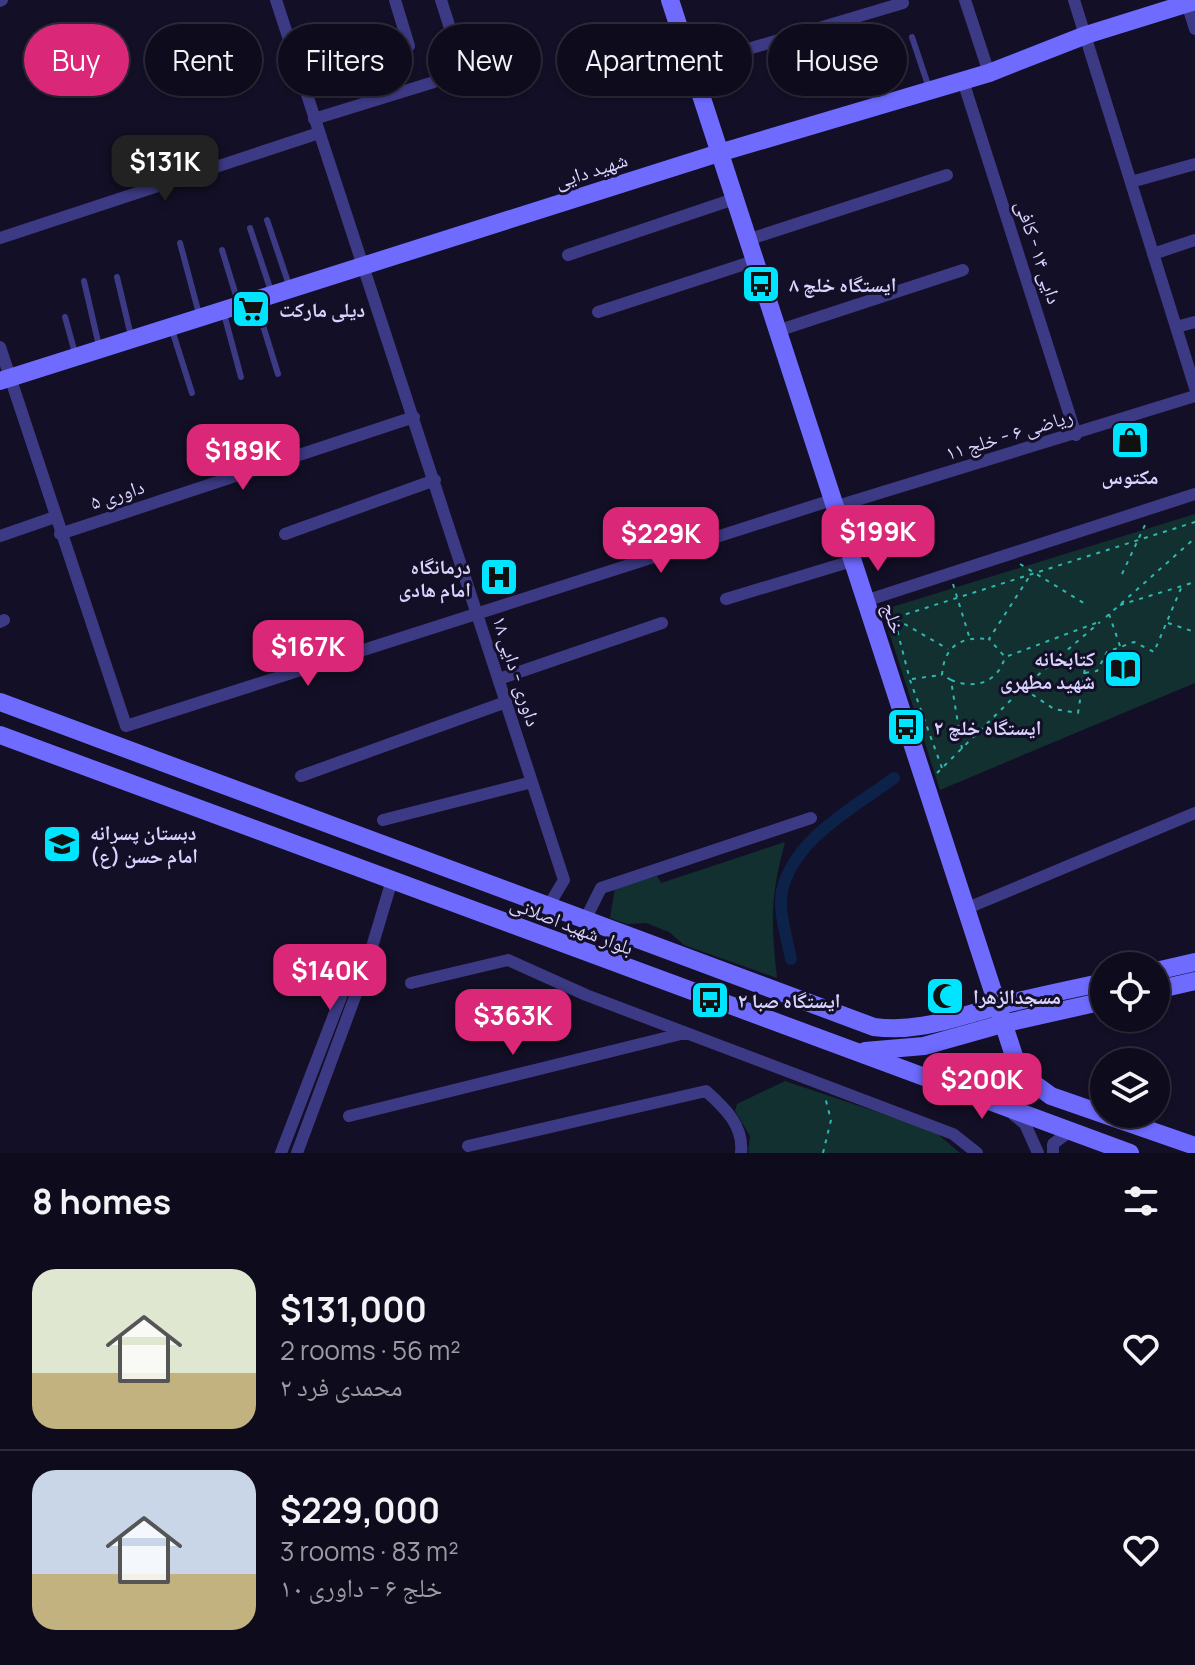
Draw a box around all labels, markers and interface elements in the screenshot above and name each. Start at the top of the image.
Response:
chip: Buy [24,24,129,96]
chip: Rent [145,24,262,96]
chip: Filters [278,24,412,96]
chip: New [428,24,541,96]
chip: Apartment [557,24,752,96]
chip: House [768,24,907,96]
pin: $131K [109,135,221,203]
text: $131K [129,143,201,179]
street label: شهید دایی [551,146,631,194]
street label: دایی ۱۴ - کافی [1010,197,1068,307]
bus stop icon: ایستگاه خلچ ۸ [740,263,782,305]
place label: ایستگاه خلچ ۸ [789,271,896,298]
supermarket icon: دیلی مارکت [230,288,272,330]
place label: دیلی مارکت [279,296,365,323]
street label: ریاضی ۶ - خلج ۱۱ [942,402,1076,466]
shop icon: مکتوس [1109,419,1151,461]
pin: $189K [187,424,299,492]
text: $189K [205,432,281,468]
place label: مکتوس [1102,463,1158,490]
street label: داوری ۵ [86,473,148,515]
pin: $199K [822,505,934,573]
pin: $229K [605,507,717,575]
text: $199K [840,513,916,549]
text: $229K [621,515,701,551]
place label: درمانگاه امام هادی [399,553,471,604]
hospital icon: درمانگاه امام هادی [478,556,520,598]
street label: خلج [876,599,912,637]
street label: داوری - دایی ۱۸ [486,612,548,730]
pin: $167K [252,620,364,688]
text: $167K [271,628,345,664]
place label: کتابخانه شهید مطهری [1000,645,1095,695]
library icon: کتابخانه شهید مطهری [1102,648,1144,690]
bus stop icon: ایستگاه خلچ ۲ [885,706,927,748]
place label: ایستگاه خلچ ۲ [934,714,1041,741]
place label: دبستان پسرانه امام حسن (ع) [90,819,198,870]
school or university icon: دبستان پسرانه امام حسن (ع) [41,823,83,865]
street label: بلوار شهید اصلانی [507,889,637,961]
pin: $140K [274,944,386,1012]
text: $140K [291,952,369,988]
map controls [1090,952,1170,1128]
button: locate [1090,952,1170,1032]
mosque icon: مسجدالزهرا [924,975,966,1017]
bus stop icon: ایستگاه صبا ۲ [689,979,731,1021]
place label: مسجدالزهرا [973,983,1061,1010]
place label: ایستگاه صبا ۲ [738,987,841,1014]
pin: $363K [457,989,569,1057]
text: $363K [473,997,553,1033]
button: layers [1090,1048,1170,1128]
pin: $200K [926,1053,1038,1121]
text: $200K [941,1061,1023,1097]
text: 8 homes [32,1178,171,1224]
icon: filters [1119,1179,1163,1223]
text: $131,000 [280,1286,427,1332]
icon: home [96,1301,192,1397]
icon: heart [1119,1327,1163,1371]
text: 2 rooms · 56 m² [280,1332,461,1368]
text: محمدی فرد ۲ [280,1368,403,1404]
text: $229,000 [280,1487,440,1533]
icon: home [96,1502,192,1598]
icon: heart [1119,1528,1163,1572]
text: 3 rooms · 83 m² [280,1533,459,1569]
text: خلج ۶ - داوری ۱۰ [280,1569,442,1605]

